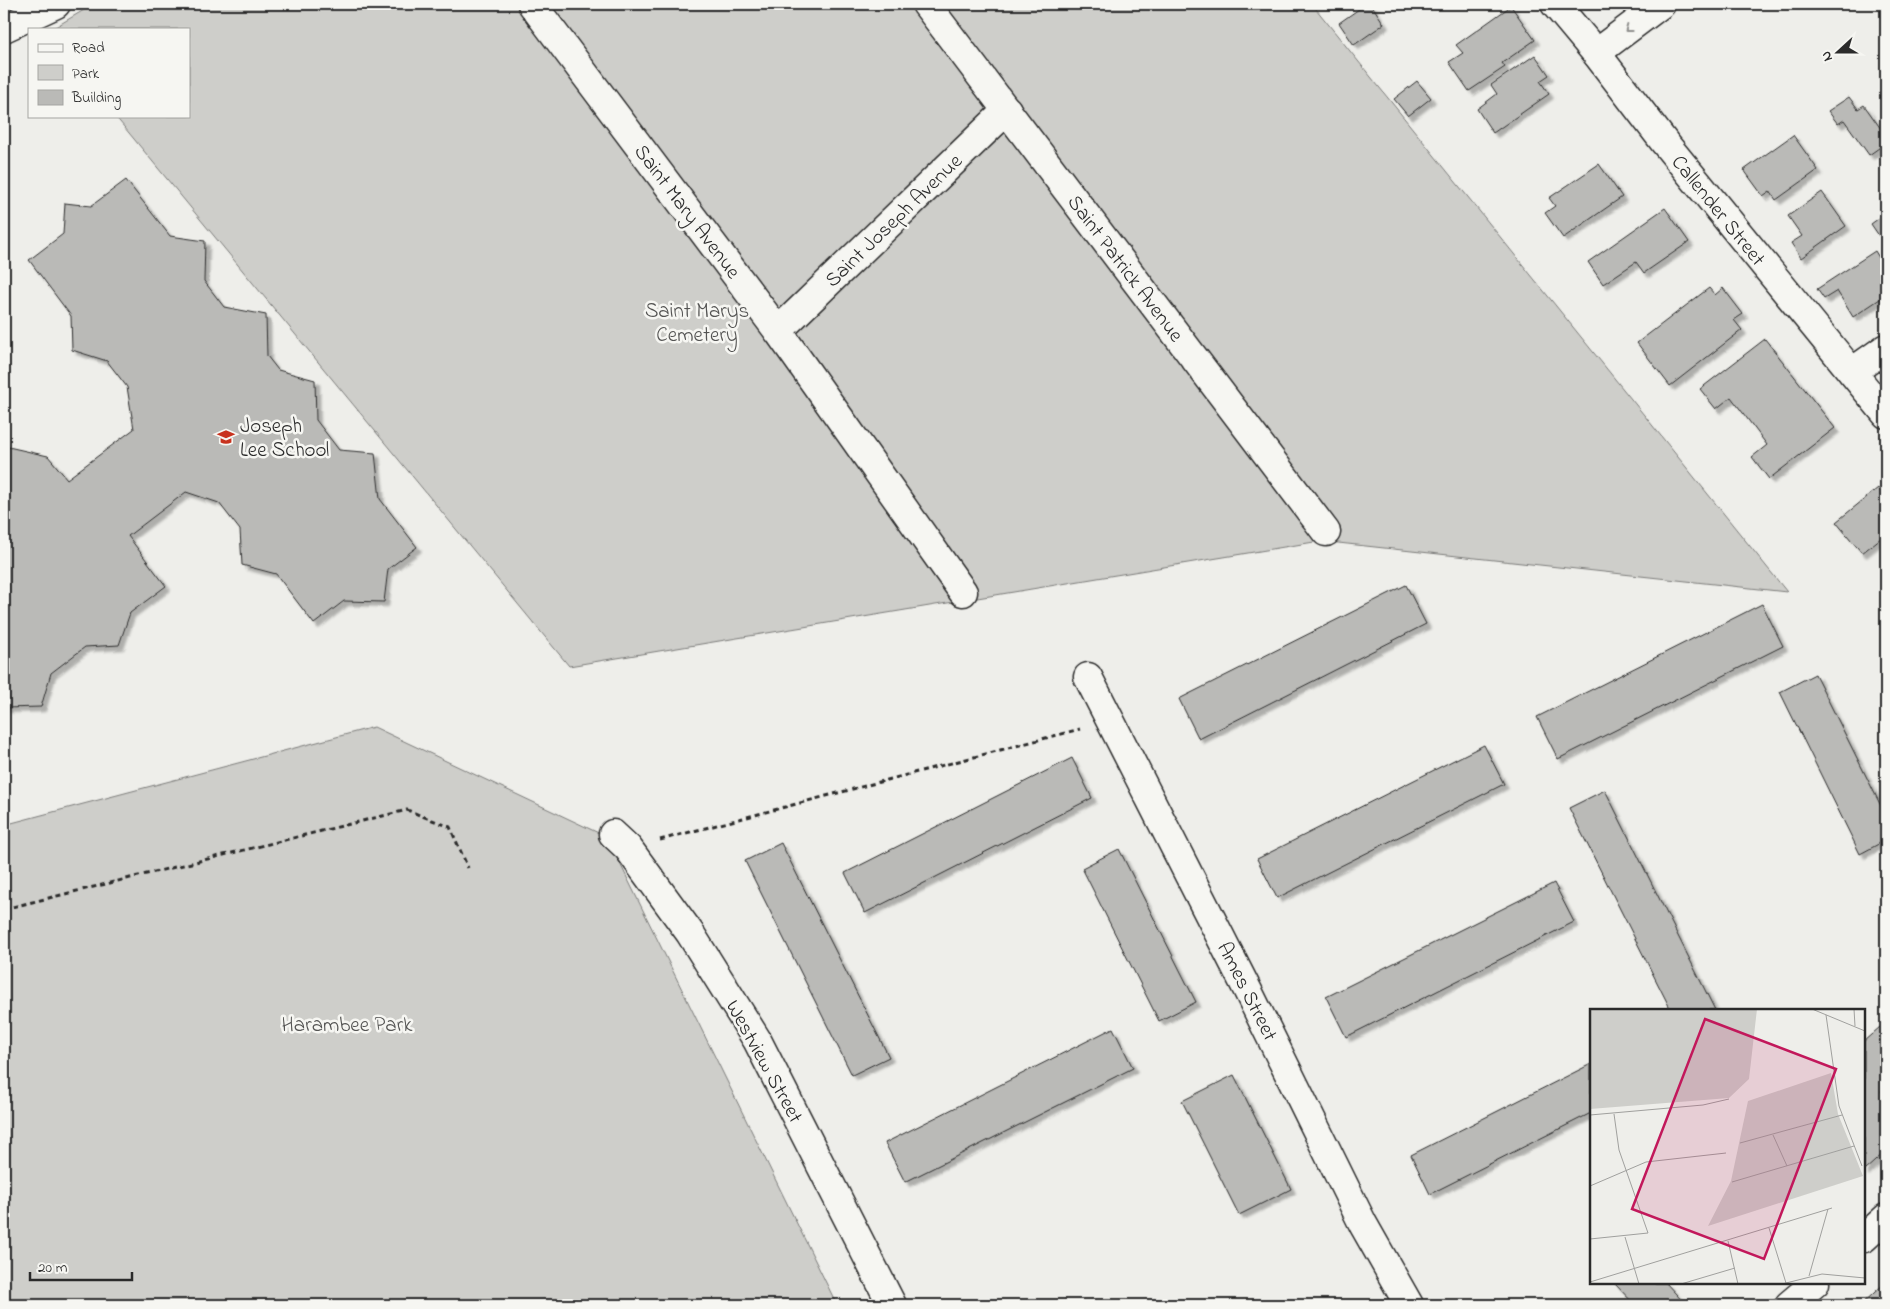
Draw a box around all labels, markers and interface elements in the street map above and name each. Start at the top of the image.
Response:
one-way arrow [1625,23,1634,31]
legend [28,28,190,118]
north arrow [1812,28,1862,78]
text: Road [72,37,105,59]
text: N [1816,48,1839,64]
text: Park [72,63,100,85]
text: Building [71,87,121,110]
street label: Saint Mary Avenue [624,139,747,287]
street label: Saint Joseph Avenue [819,147,970,295]
street label: Callender Street [1663,149,1772,273]
street label: Saint Patrick Avenue [1059,189,1190,350]
park label: Saint Marys Cemetery [645,297,749,353]
place label: Joseph Lee School [240,412,329,466]
school or university icon: Joseph Lee School [216,427,236,447]
street label: Ames Street [1208,937,1284,1047]
street label: Westview Street [717,995,809,1129]
inset map [1590,1009,1865,1284]
park label: Harambee Park [282,1011,413,1041]
scale bar [30,1249,132,1281]
text: 20 m [38,1257,68,1279]

